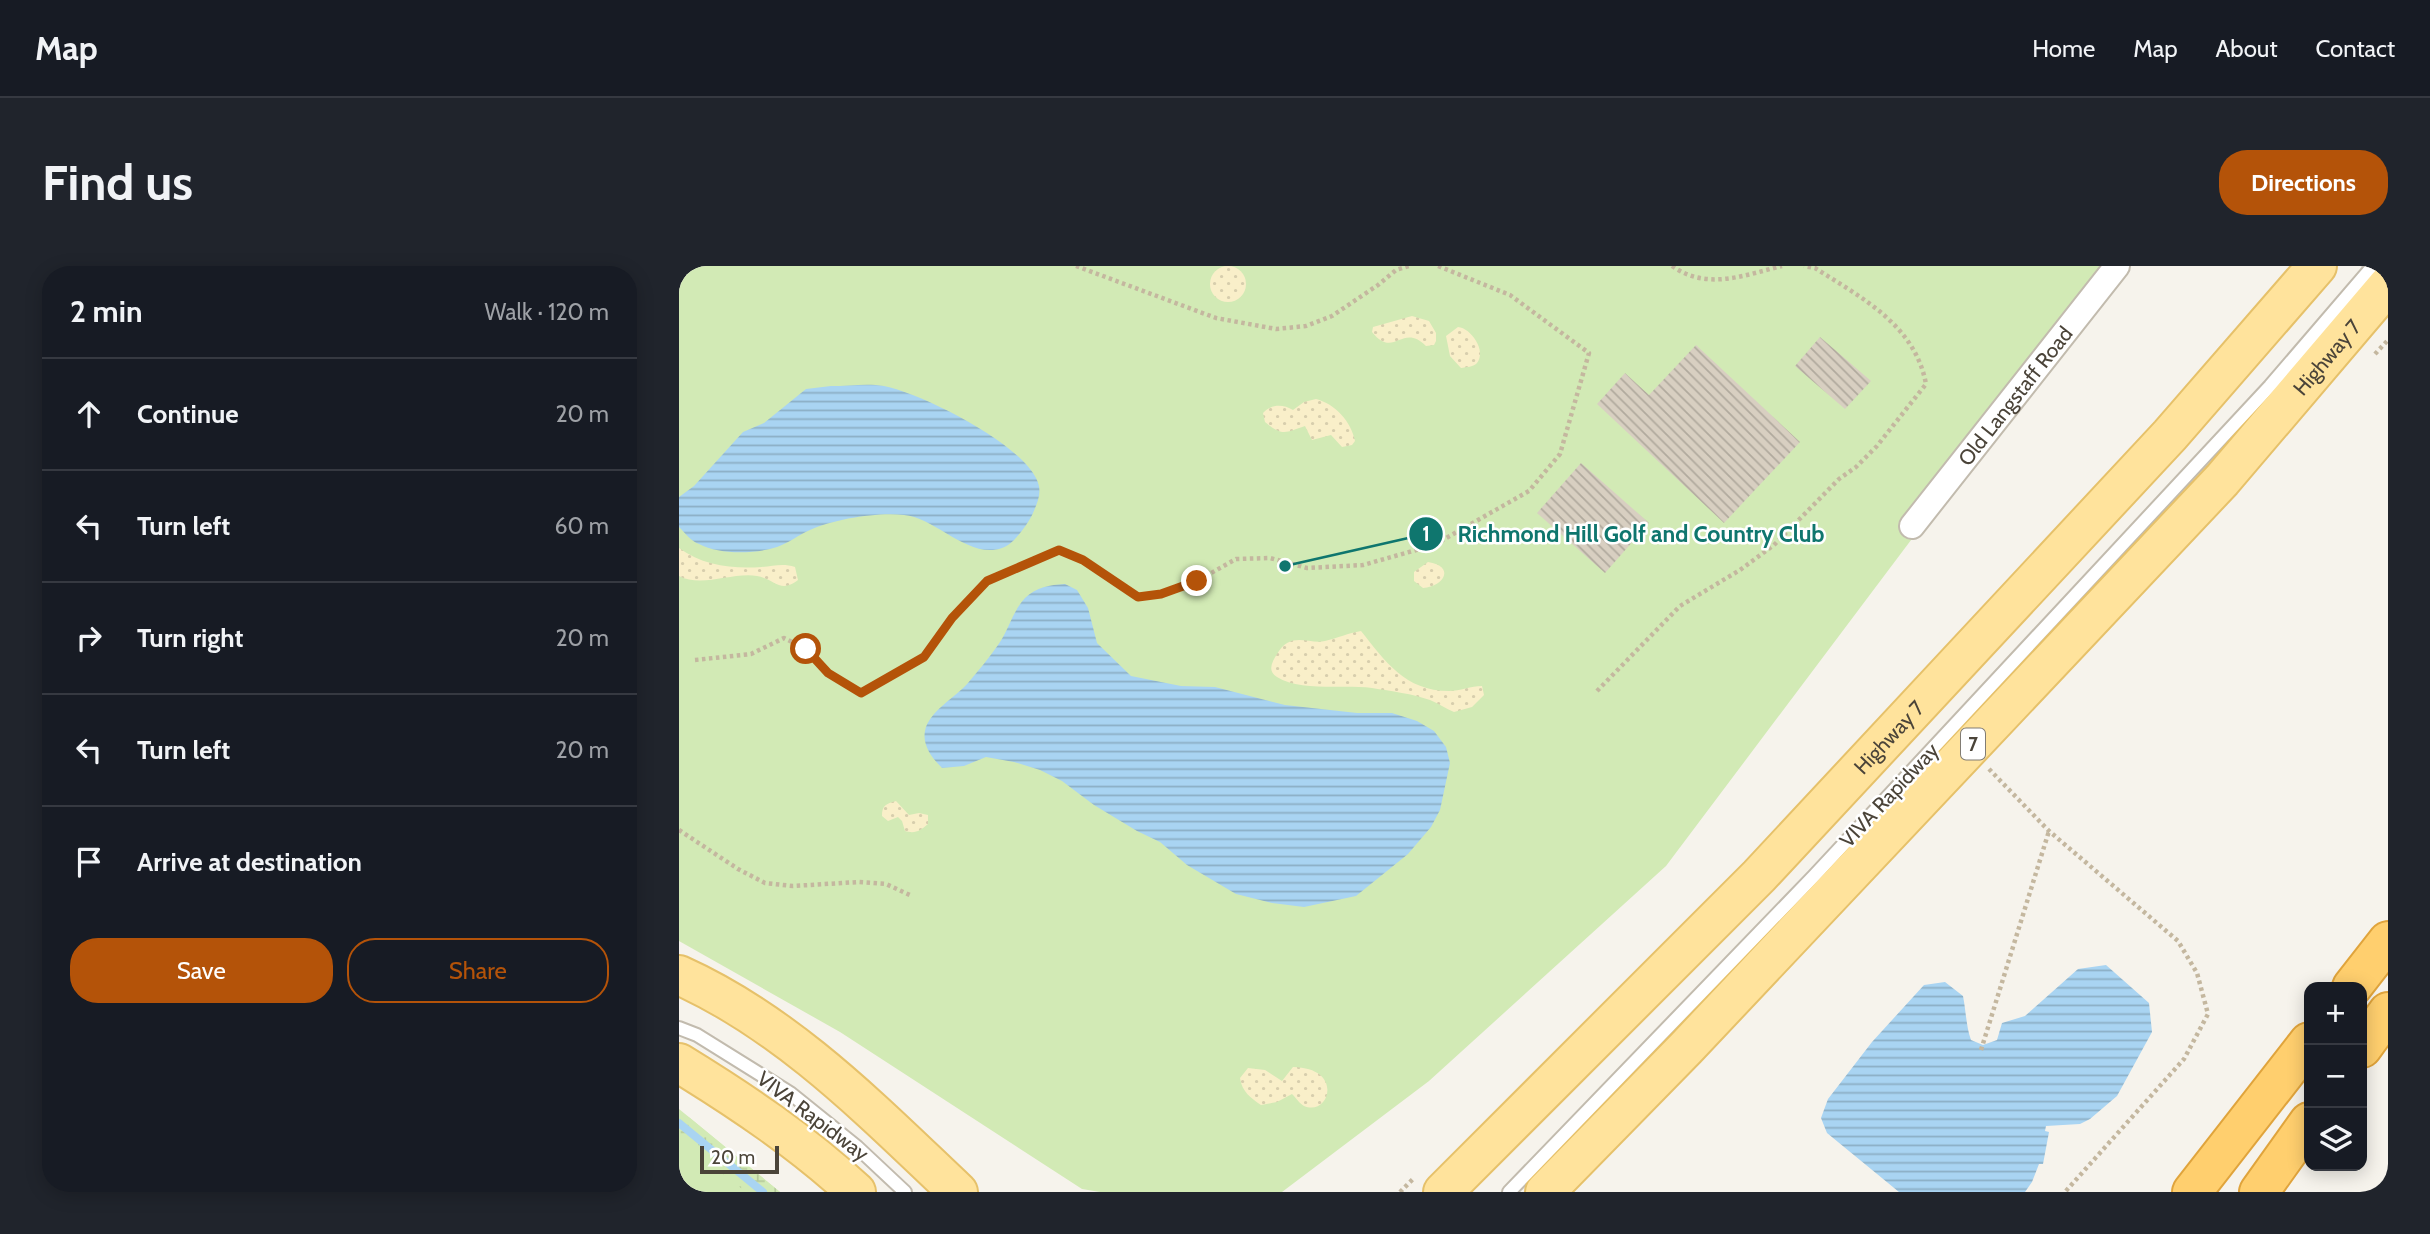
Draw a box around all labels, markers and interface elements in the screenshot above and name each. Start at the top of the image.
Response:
text: Map [35,28,98,68]
text: Home [2032,34,2095,63]
text: Map [2133,34,2178,63]
text: About [2216,34,2278,63]
text: Contact [2316,34,2395,63]
button: Directions [2219,150,2388,215]
text: Find us [42,153,193,212]
text: 2 min [70,293,142,330]
text: Walk · 120 m [485,298,609,326]
street label: Highway 7 [2287,314,2366,400]
street label: Old Langstaff Road [1952,321,2077,470]
icon: ahead [70,395,108,433]
text: Continue [137,398,239,430]
text: 20 m [556,400,609,428]
icon: left [70,507,108,545]
text: Turn left [137,510,230,542]
text: 60 m [555,512,609,540]
callout: Richmond Hill Golf and Country Club [1408,512,1838,556]
text: Richmond Hill Golf and Country Club [1458,520,1824,548]
text: 1 [1422,521,1430,546]
route end [1181,565,1212,596]
icon: right [70,619,108,657]
text: Turn right [137,622,243,654]
text: 20 m [556,624,609,652]
route start [790,633,821,664]
street label: Highway 7 [1848,695,1929,779]
road number: 7 [1961,729,1985,760]
icon: left [70,731,108,769]
text: Turn left [137,734,230,766]
text: 20 m [556,736,609,764]
street label: VIVA Rapidway [1834,737,1944,852]
icon: arrive [70,843,108,881]
text: Arrive at destination [137,846,362,878]
button: Save [70,938,333,1003]
button: Share [347,938,609,1003]
map controls [2304,982,2367,1171]
button: + [2304,982,2367,1045]
button: − [2304,1045,2367,1108]
street label: VIVA Rapidway [752,1066,874,1166]
button: layers [2304,1108,2367,1171]
scale bar [700,1143,779,1175]
text: 20 m [711,1146,755,1169]

